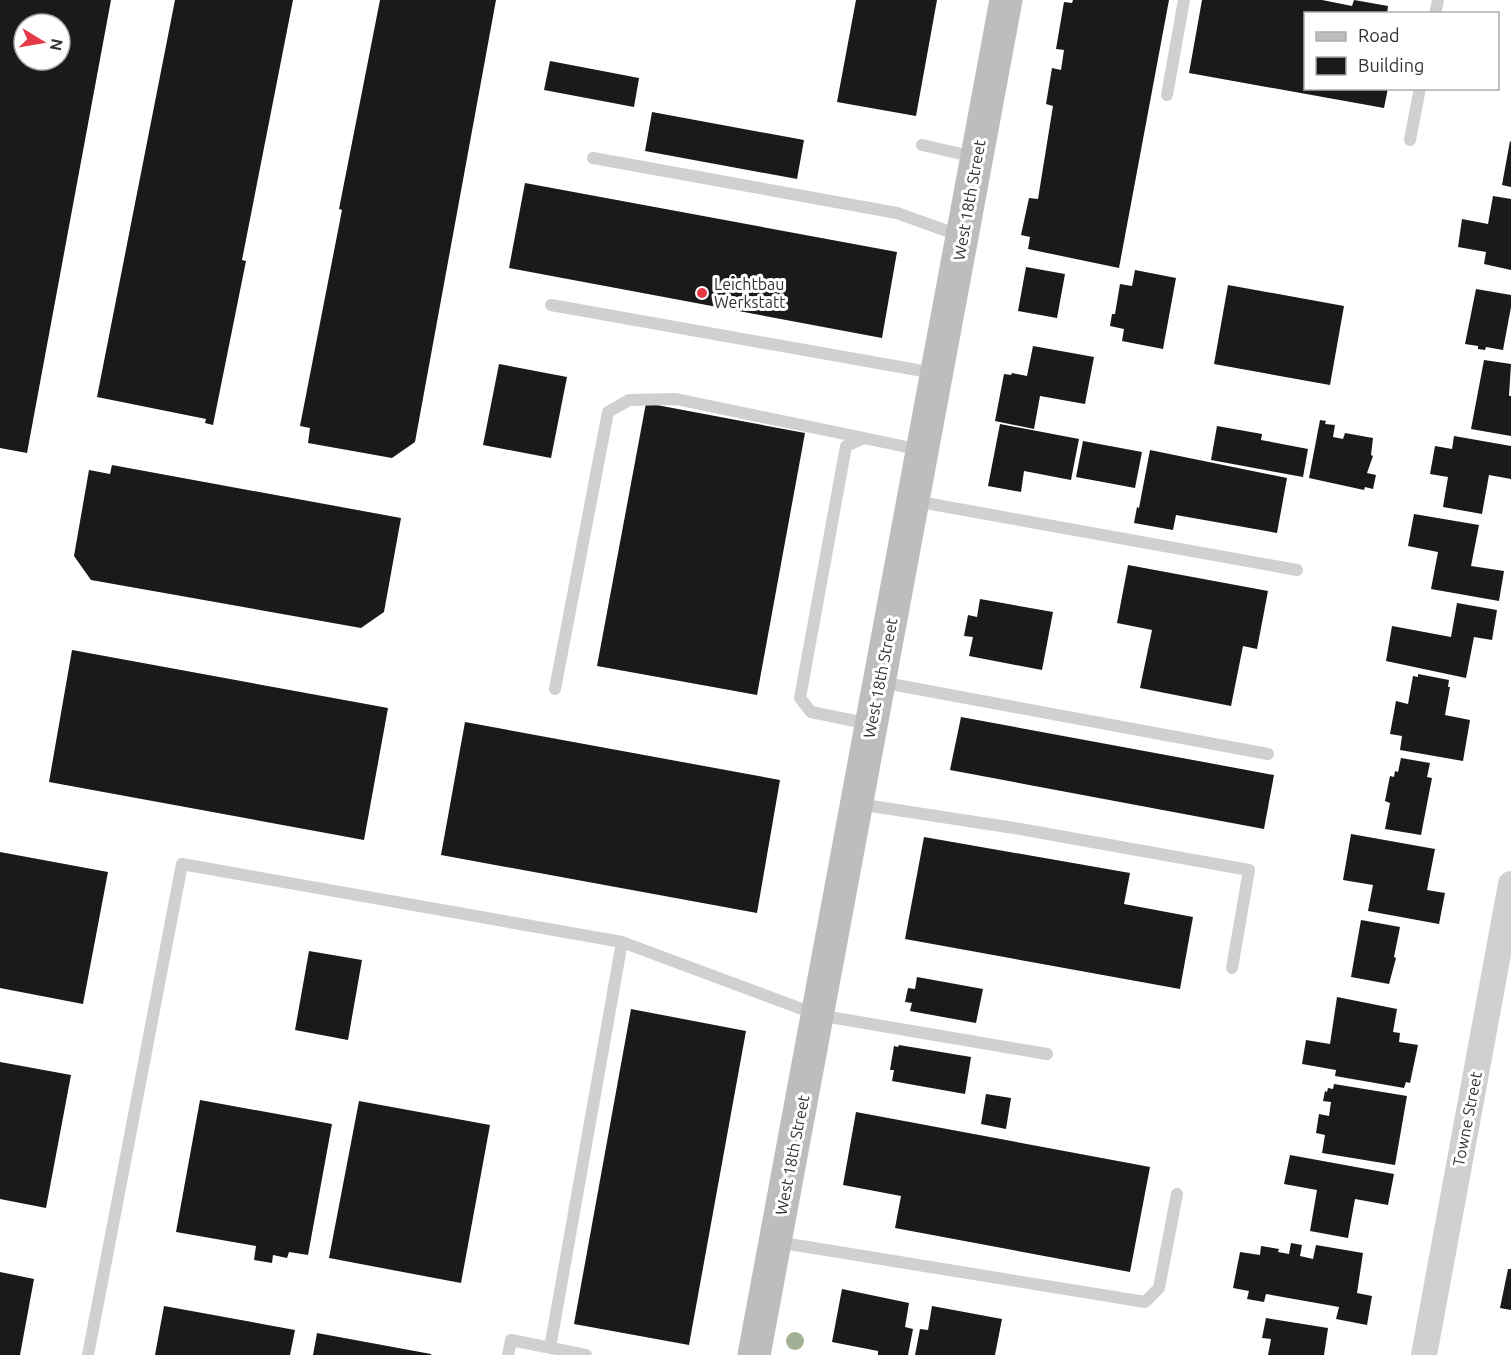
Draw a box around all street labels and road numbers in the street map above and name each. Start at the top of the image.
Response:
street label: West 18th Street [950,138,989,262]
street label: West 18th Street [860,616,901,740]
street label: Towne Street [1449,1069,1485,1168]
street label: West 18th Street [772,1093,813,1217]

